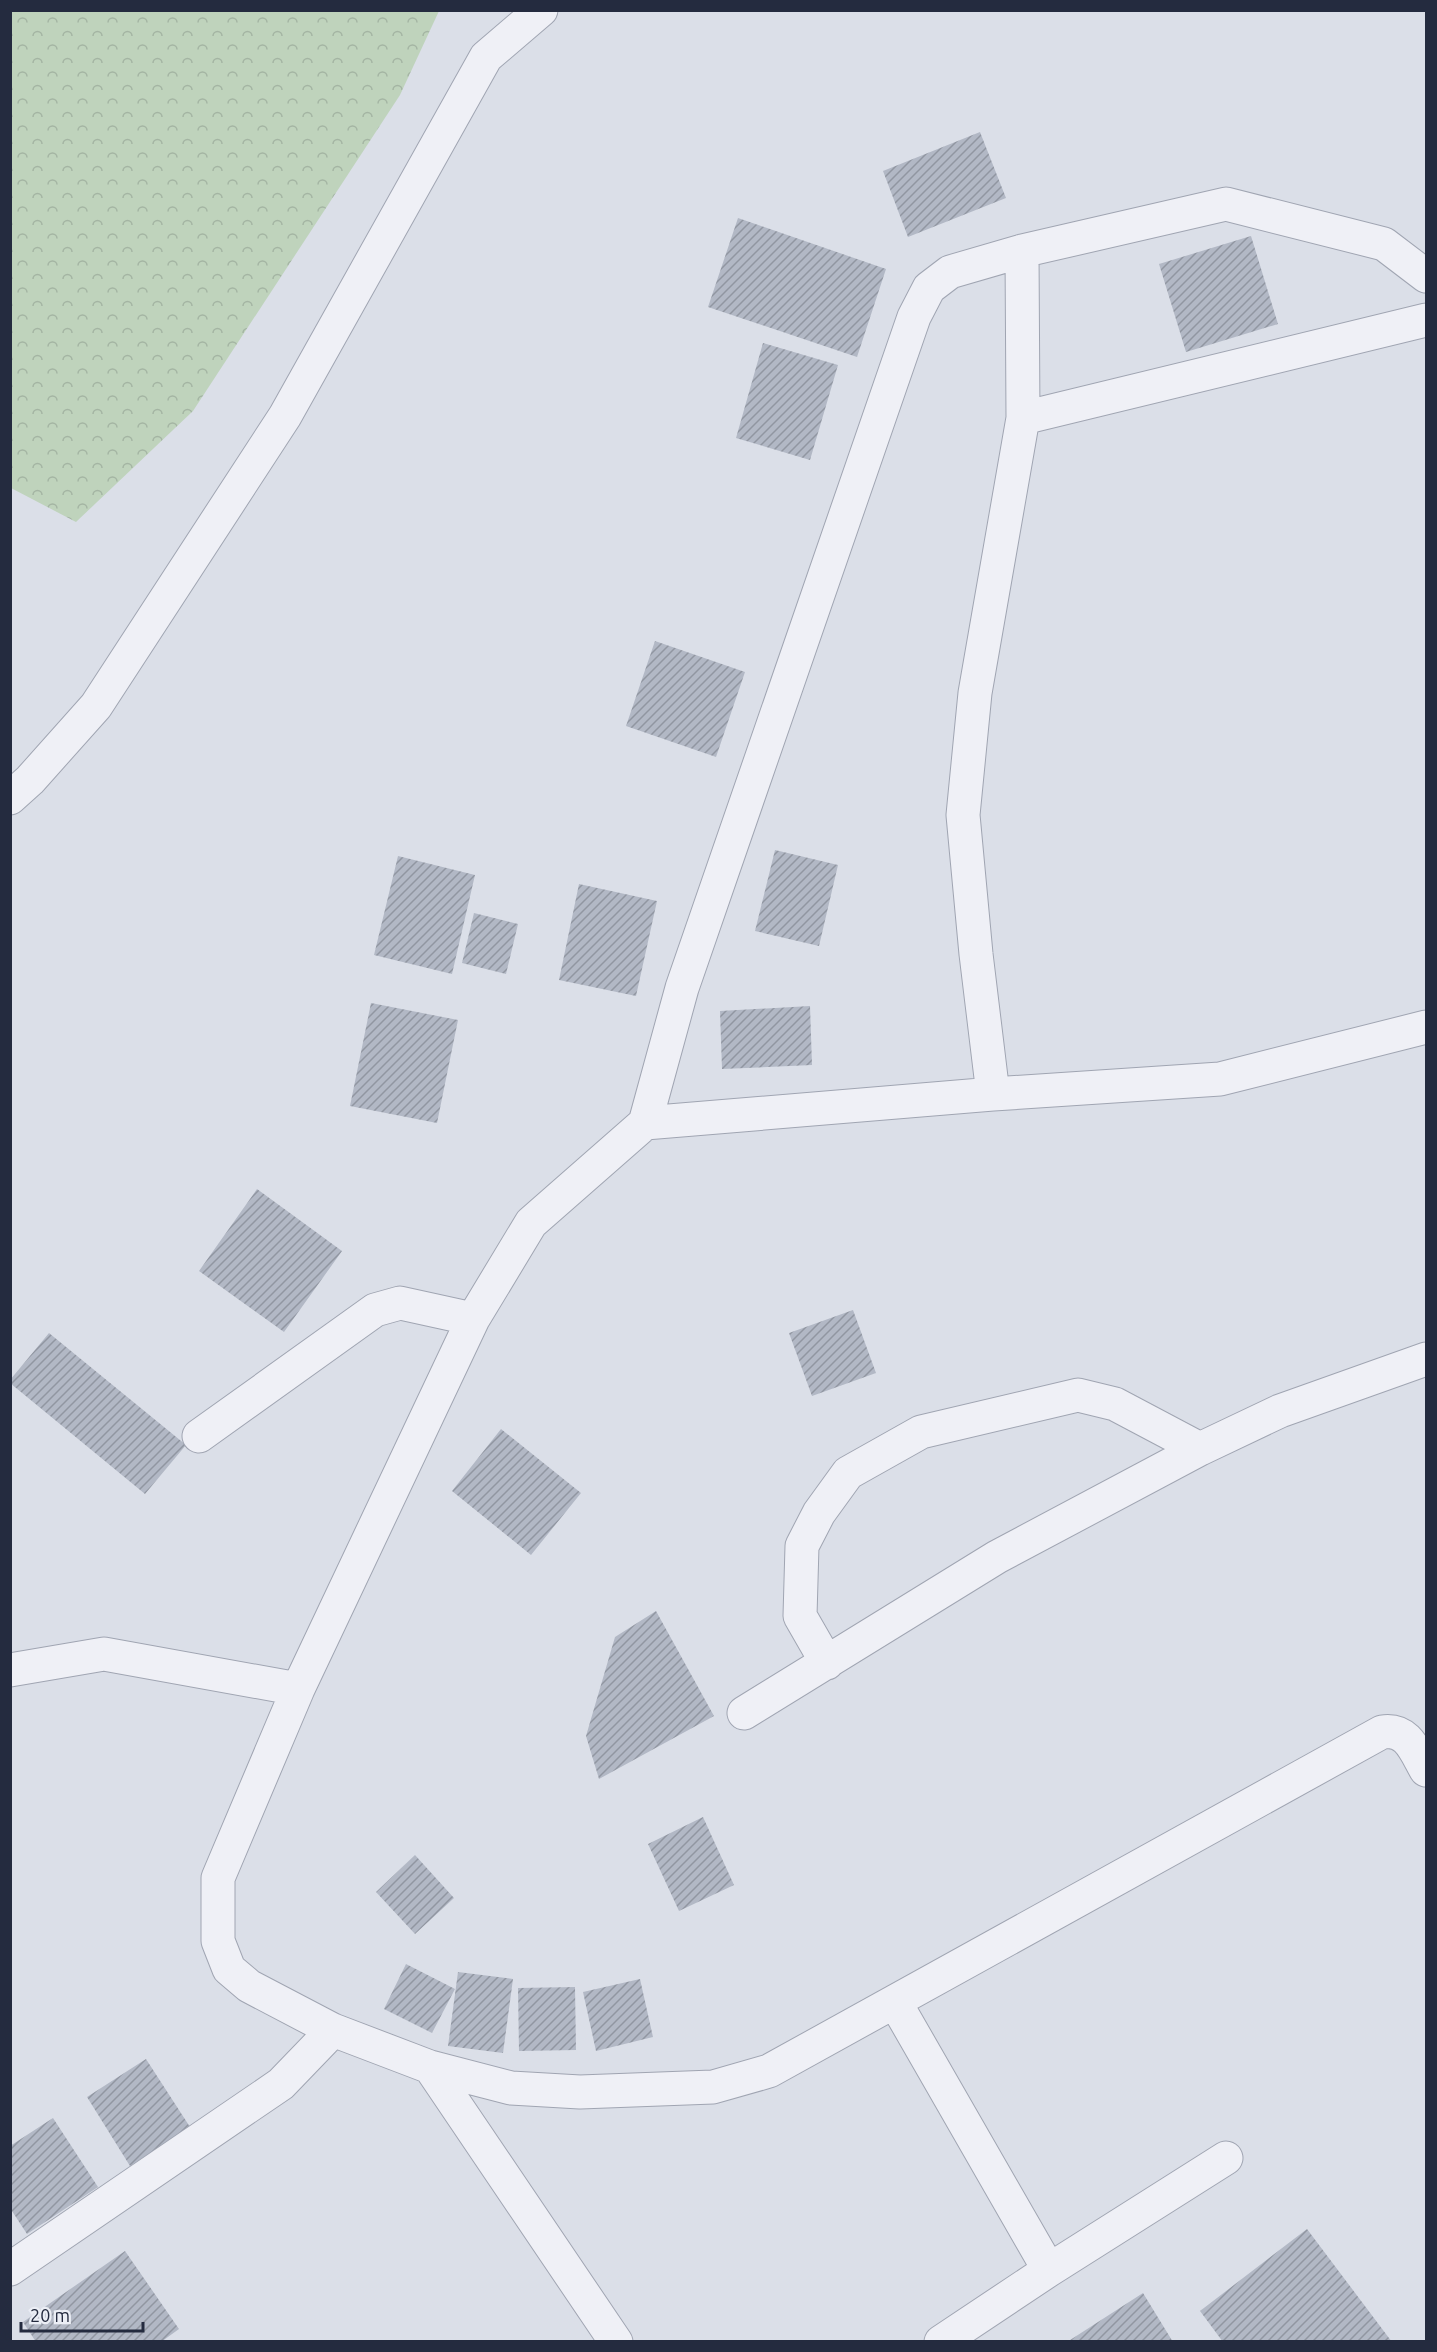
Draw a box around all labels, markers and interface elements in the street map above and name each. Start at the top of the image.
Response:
scale bar [21,2295,142,2333]
text: 20 m [30,2305,70,2325]

